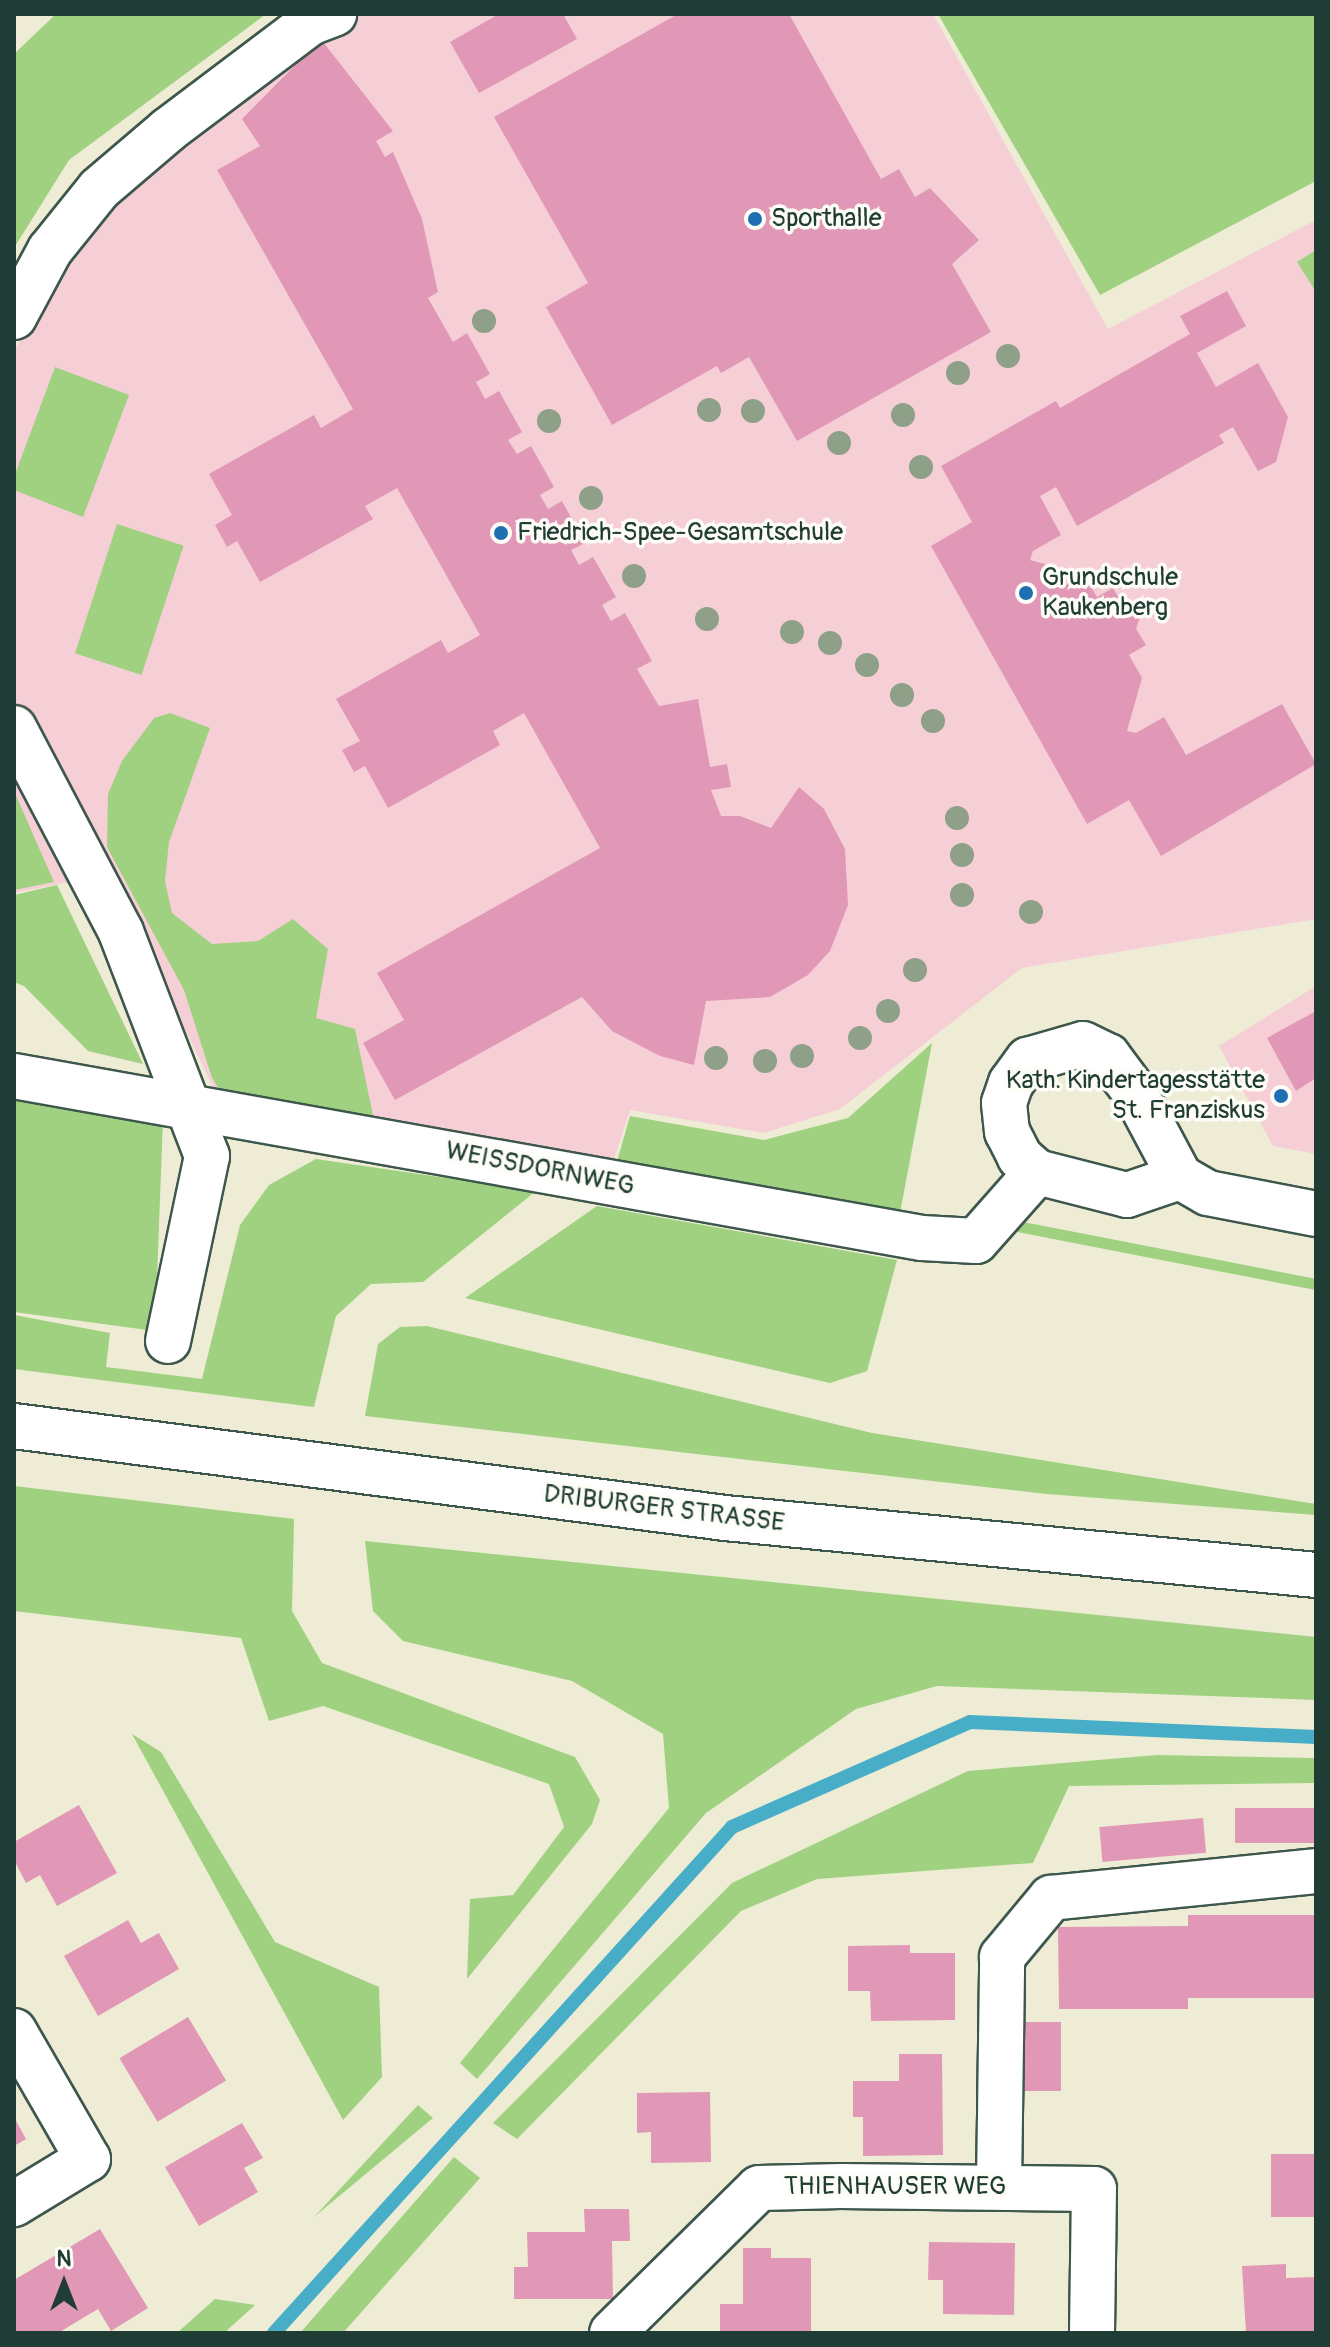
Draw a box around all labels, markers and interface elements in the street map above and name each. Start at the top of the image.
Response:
place label: Sporthalle [771,203,882,235]
marker: Sporthalle [746,210,764,228]
place label: Friedrich-Spee-Gesamtschule [517,517,843,549]
marker: Friedrich-Spee-Gesamtschule [492,524,510,542]
place label: Grundschule Kaukenberg [1042,562,1178,624]
marker: Grundschule Kaukenberg [1017,584,1035,602]
place label: Kath. Kindertagesstätte St. Franziskus [1006,1065,1265,1126]
marker: Kath. Kindertagesstätte St. Franziskus [1272,1087,1290,1105]
street label: WEISSDORNWEG [443,1135,637,1203]
street label: DRIBURGER STRASSE [542,1479,786,1539]
street label: THIENHAUSER WEG [784,2171,1006,2203]
north arrow [24,2243,104,2323]
text: N [57,2245,71,2273]

